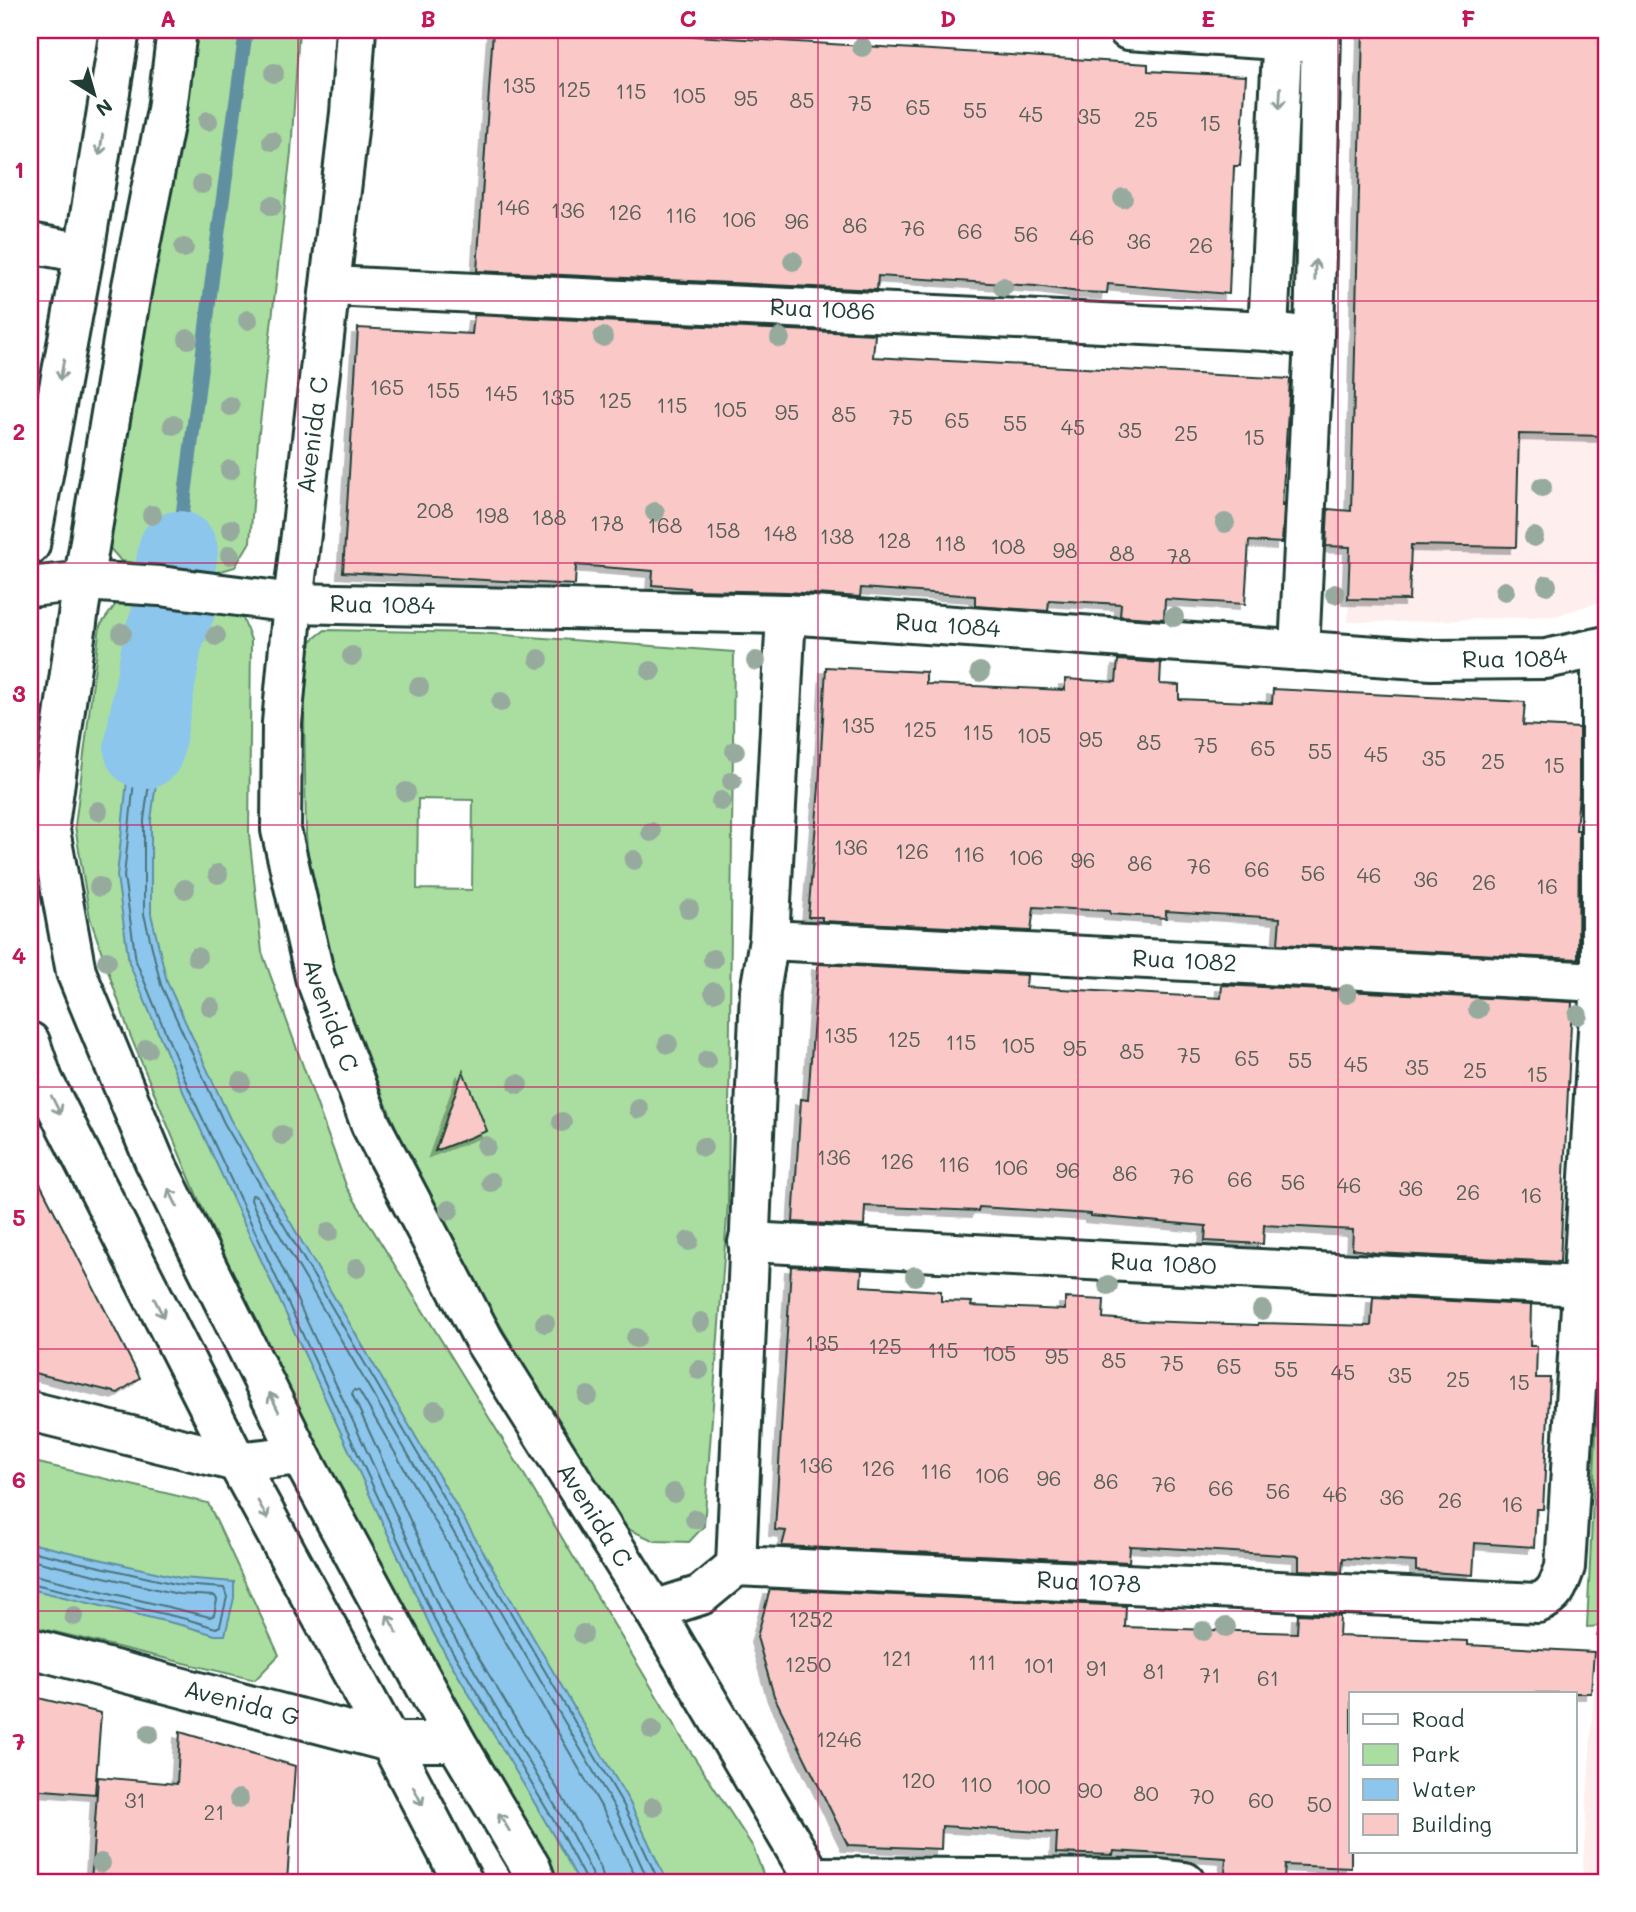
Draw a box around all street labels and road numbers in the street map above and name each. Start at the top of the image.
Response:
street label: Rua 1086 [769,290,876,326]
street label: Avenida C [289,375,334,495]
street label: Rua 1084 [329,587,435,620]
street label: Rua 1084 [894,605,1002,643]
street label: Rua 1084 [1462,638,1570,674]
street label: Rua 1082 [1132,941,1238,978]
street label: Avenida C [297,956,366,1075]
street label: Rua 1080 [1110,1244,1217,1281]
street label: Avenida C [551,1456,640,1572]
street label: Rua 1078 [1036,1563,1142,1599]
street label: Avenida G [181,1672,303,1732]

